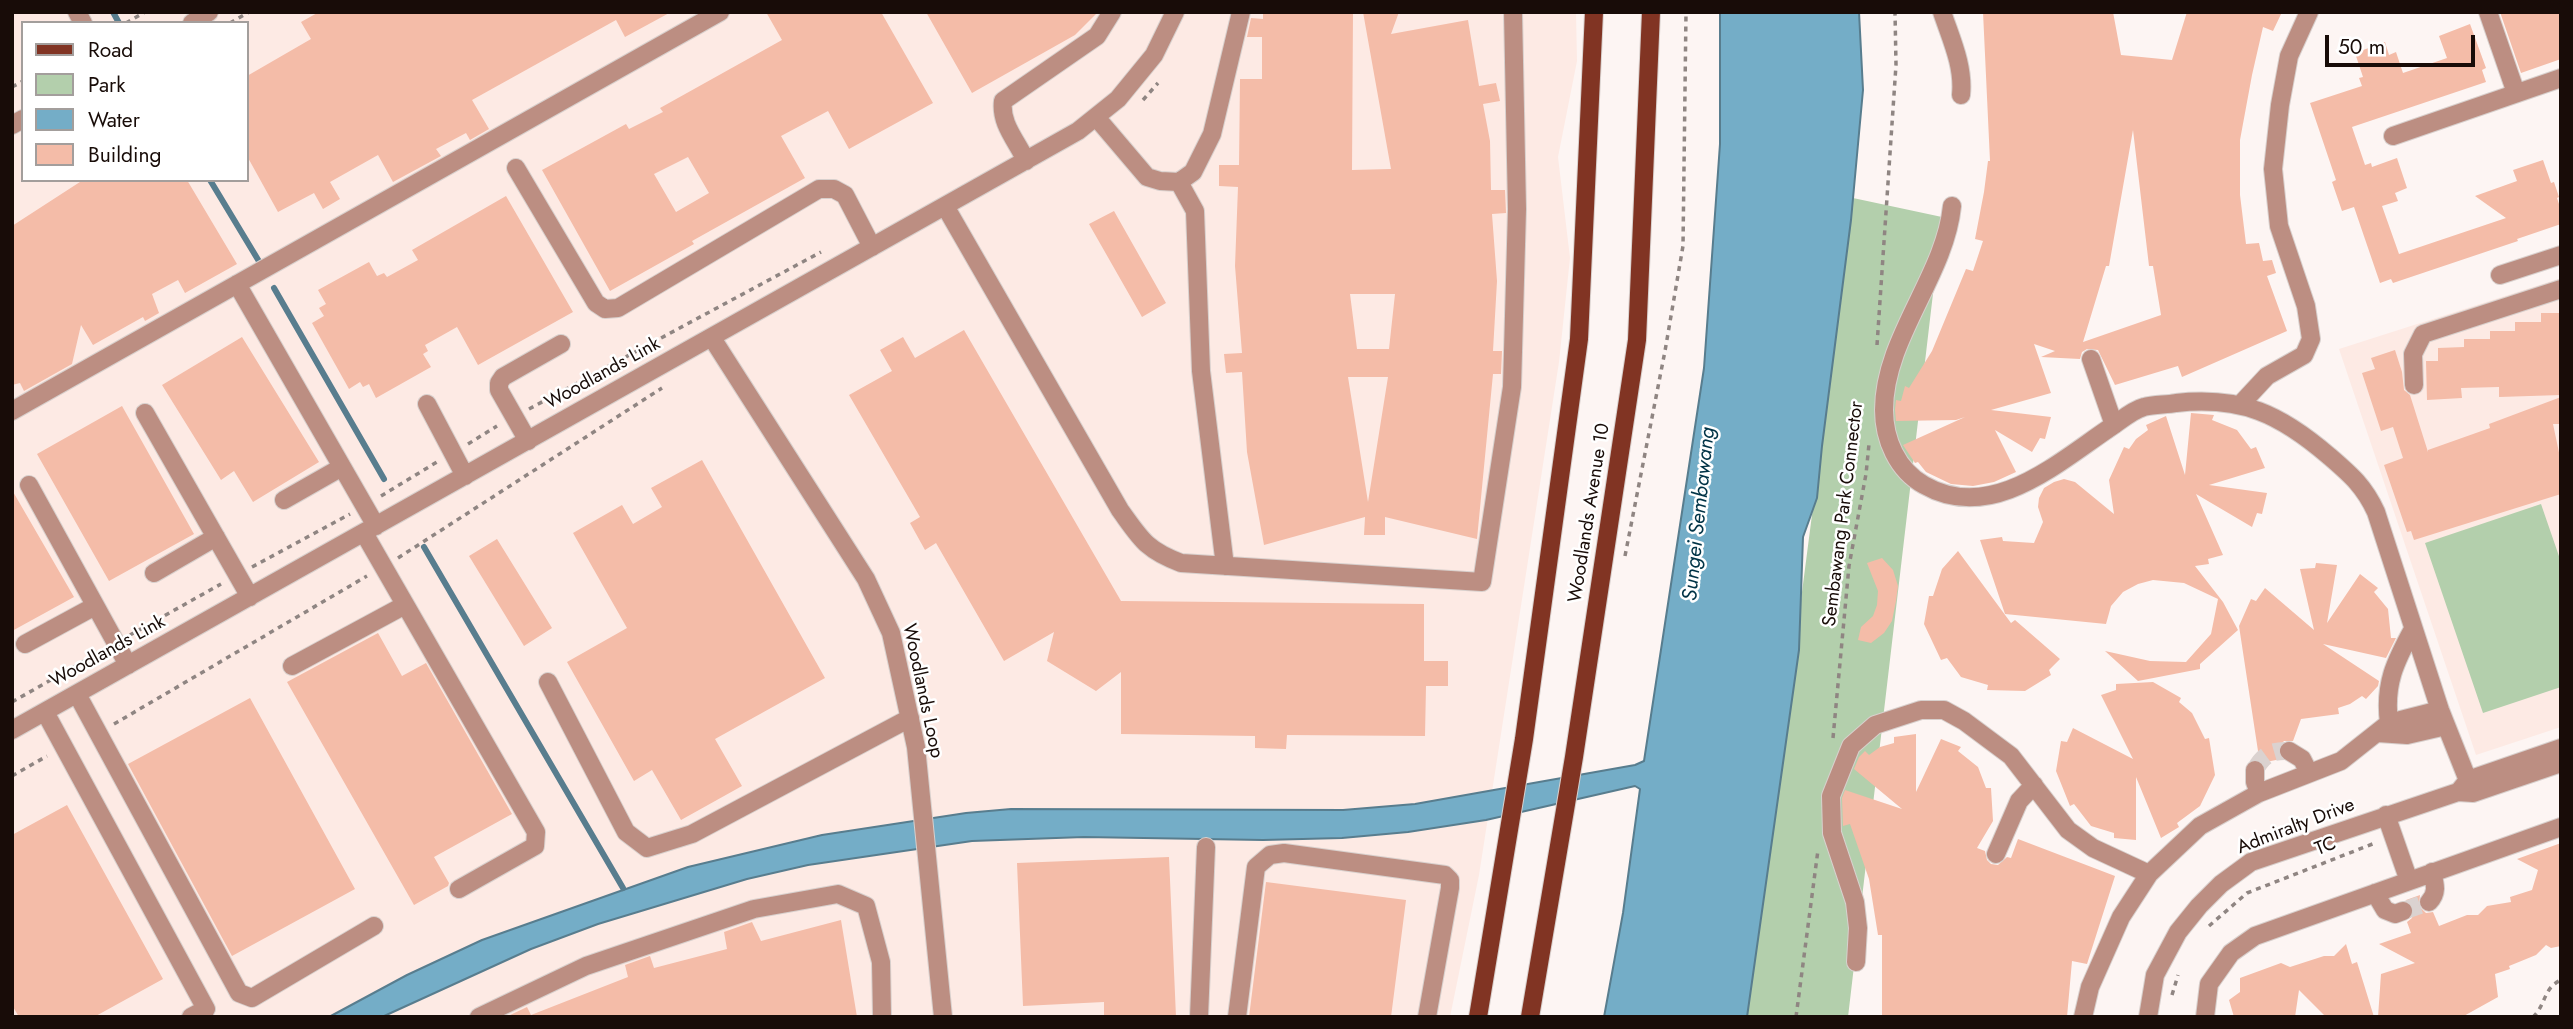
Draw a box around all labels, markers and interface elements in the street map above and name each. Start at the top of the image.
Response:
legend [21,21,248,182]
scale bar [2328,21,2478,65]
text: 50 m [2338,32,2385,62]
text: Road [88,35,133,65]
text: Park [88,70,125,100]
text: Water [88,105,140,135]
text: Building [88,140,161,170]
street label: Woodlands Link [541,333,665,415]
street label: Sembawang Park Connector [1819,400,1869,628]
street label: Woodlands Avenue 10 [1565,422,1615,604]
water label: Sungei Sembawang [1678,426,1722,602]
street label: Woodlands Link [46,611,170,693]
street label: Woodlands Loop [897,622,947,760]
street label: Admiralty Drive [2234,794,2358,860]
street label: TC [2312,833,2340,861]

